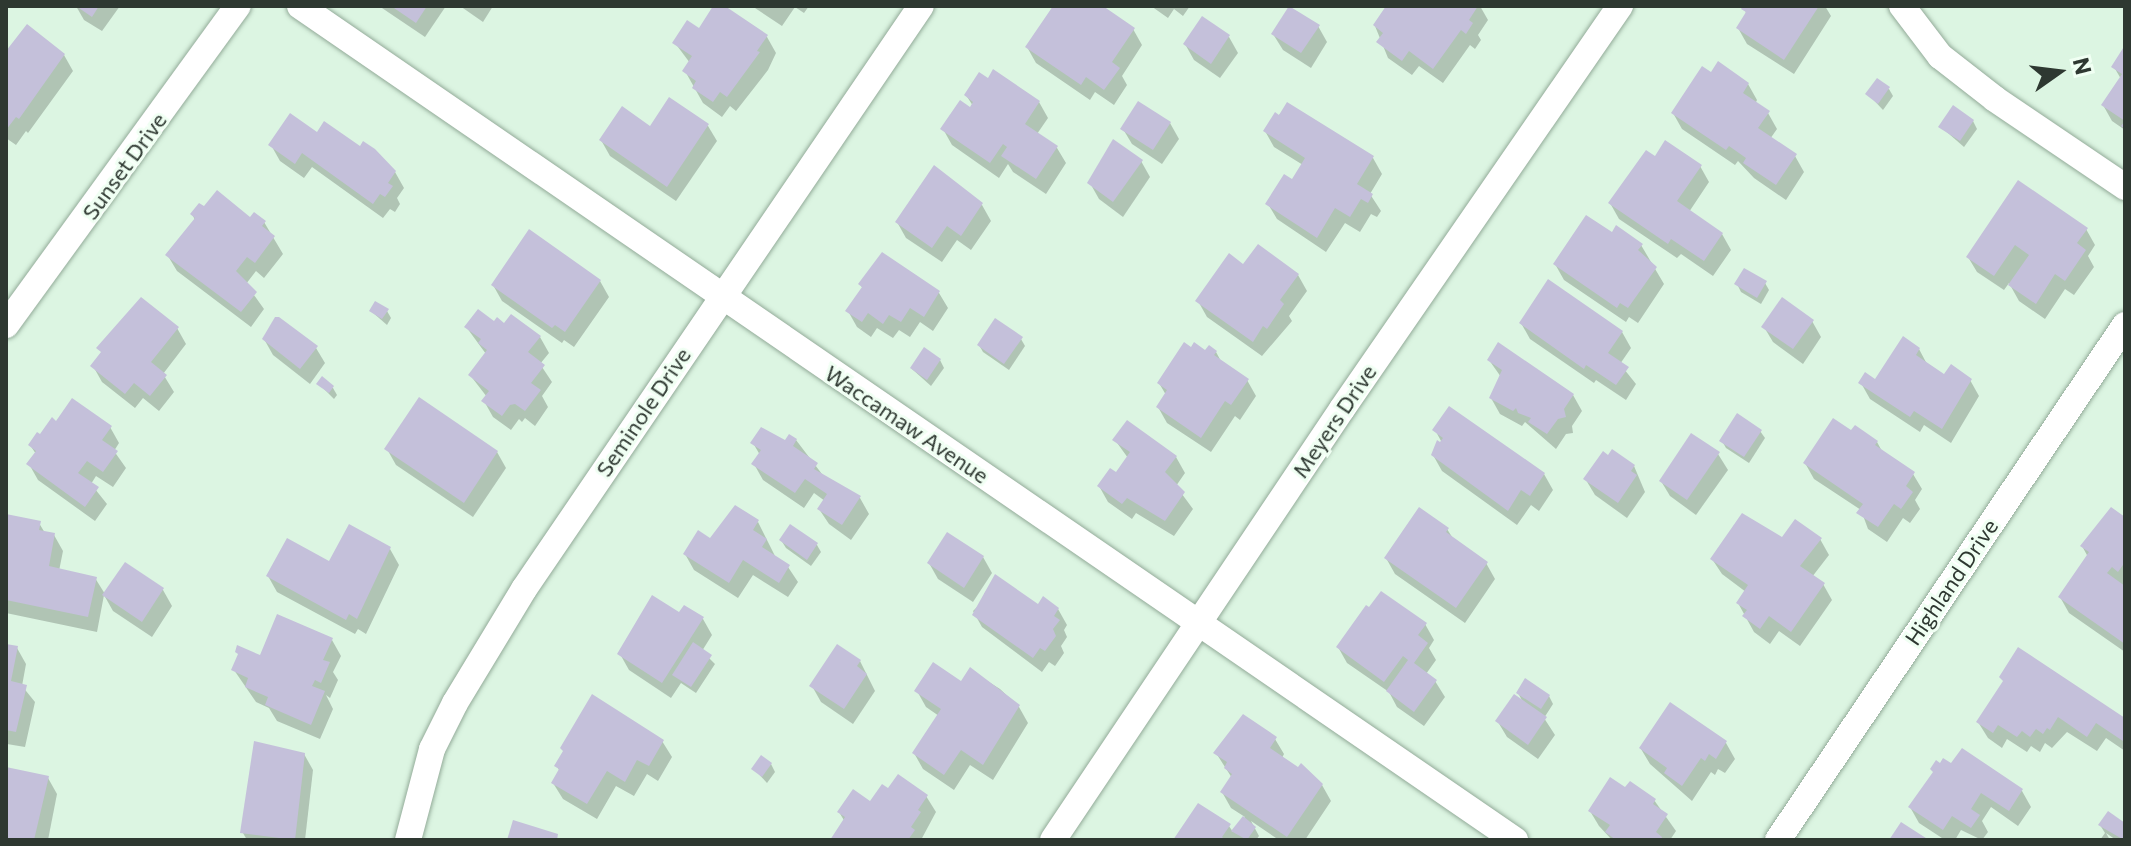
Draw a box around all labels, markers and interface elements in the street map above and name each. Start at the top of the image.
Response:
north arrow [2019,32,2099,112]
text: N [2068,55,2098,77]
street label: Sunset Drive [76,107,172,225]
street label: Seminole Drive [590,343,696,481]
street label: Waccamaw Avenue [820,359,994,489]
street label: Meyers Drive [1287,359,1381,483]
street label: Highland Drive [1899,514,2003,650]

